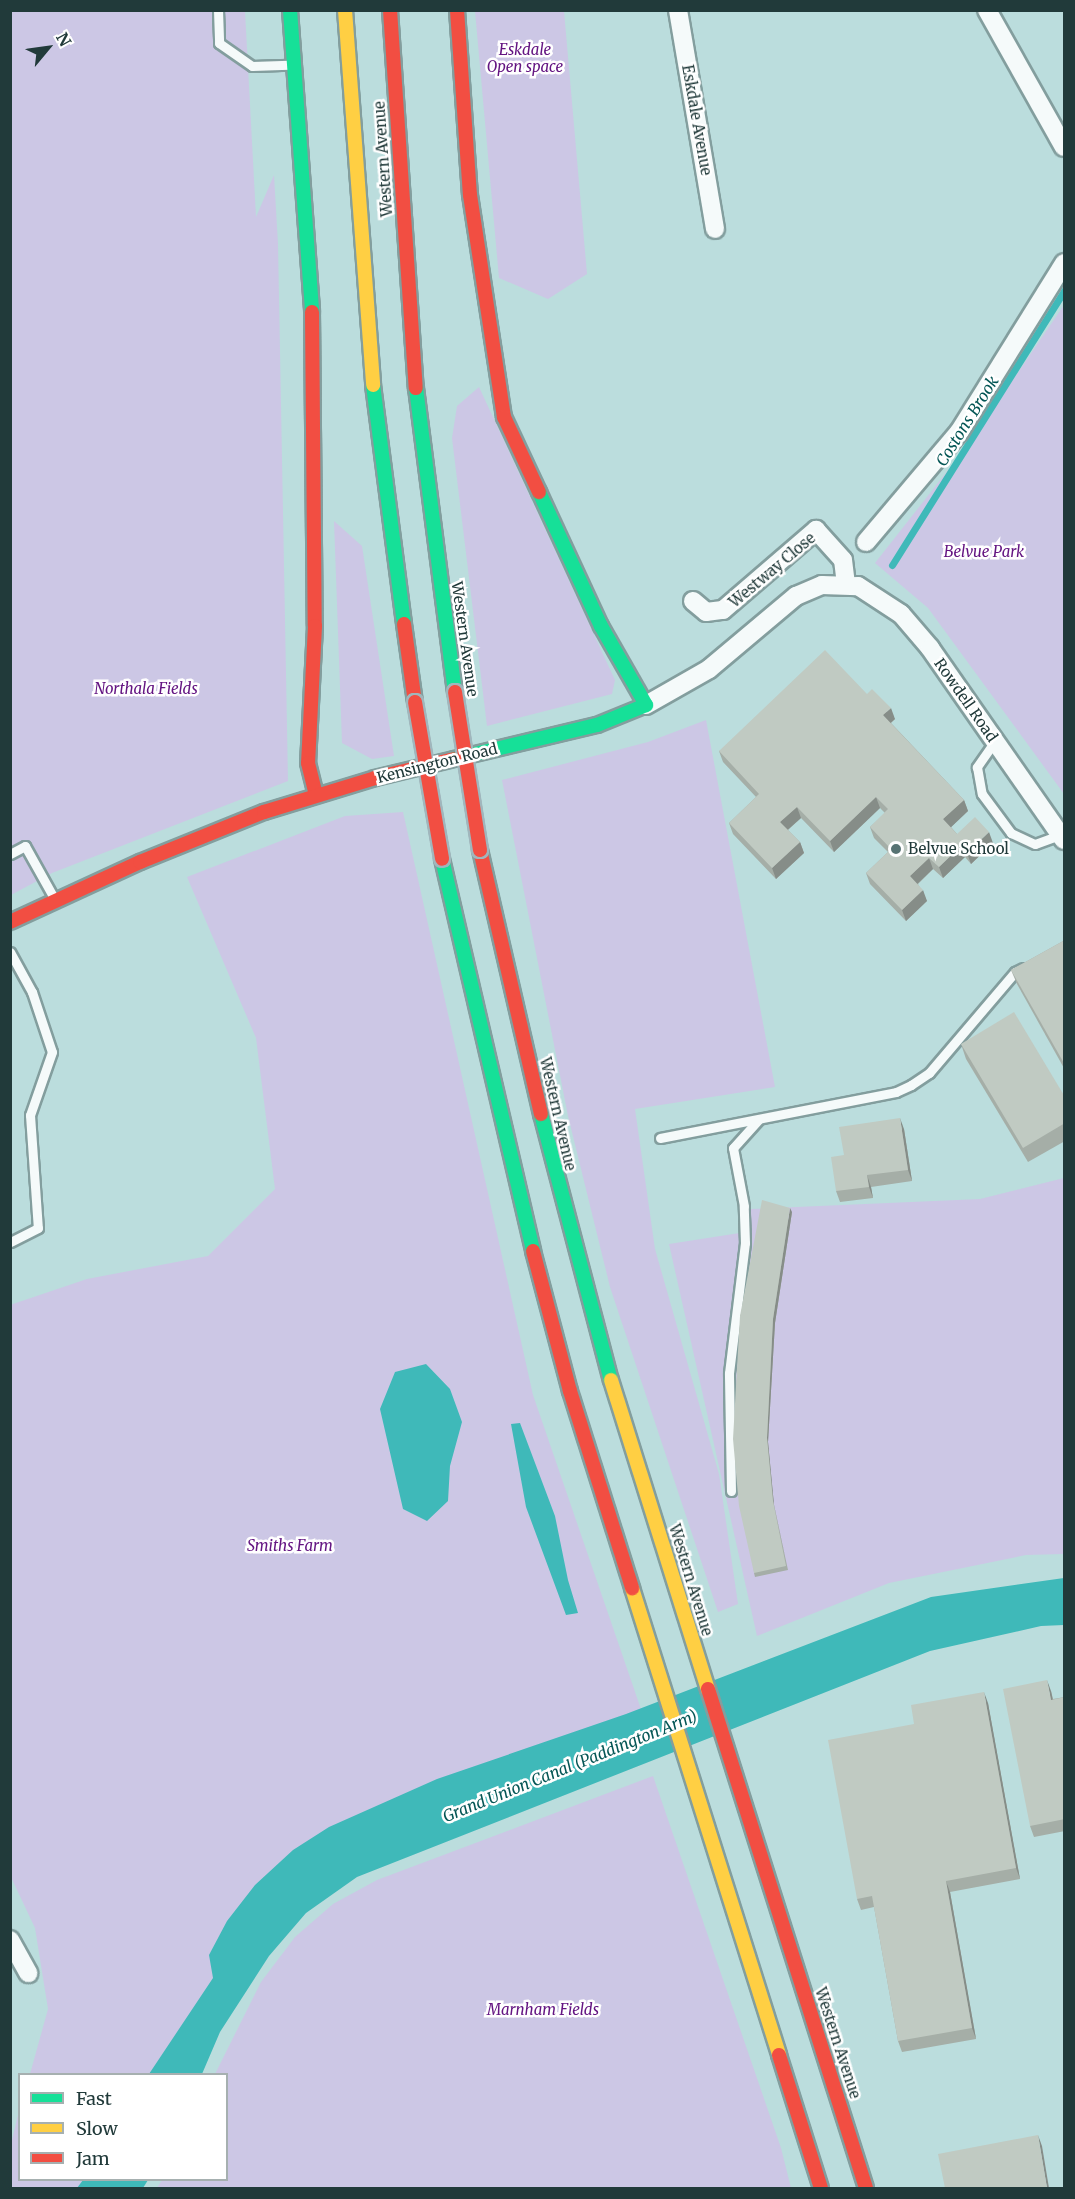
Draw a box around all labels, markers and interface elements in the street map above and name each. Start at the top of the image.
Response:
north arrow [18,18,78,78]
text: N [52,29,76,50]
park label: Eskdale Open space [487,40,563,75]
street label: Eskdale Avenue [678,63,716,177]
street label: Western Avenue [370,101,396,217]
water label: Costons Brook [932,372,1002,470]
street label: Westway Close [725,529,819,611]
park label: Belvue Park [944,543,1024,561]
street label: Western Avenue [448,580,482,698]
street label: Rowdell Road [931,655,1001,745]
park label: Northala Fields [94,680,198,698]
street label: Kensington Road [375,739,499,787]
place label: Belvue School [908,840,1009,858]
marker: Belvue School [889,842,903,856]
street label: Western Avenue [536,1056,580,1172]
street label: Western Avenue [665,1522,717,1638]
park label: Smiths Farm [247,1537,333,1555]
water label: Grand Union Canal (Paddington Arm) [440,1706,700,1826]
street label: Western Avenue [812,1985,864,2101]
park label: Marnham Fields [487,2001,599,2019]
legend [18,2073,228,2181]
text: Fast [76,2087,112,2110]
text: Slow [76,2117,118,2140]
text: Jam [76,2147,110,2170]

